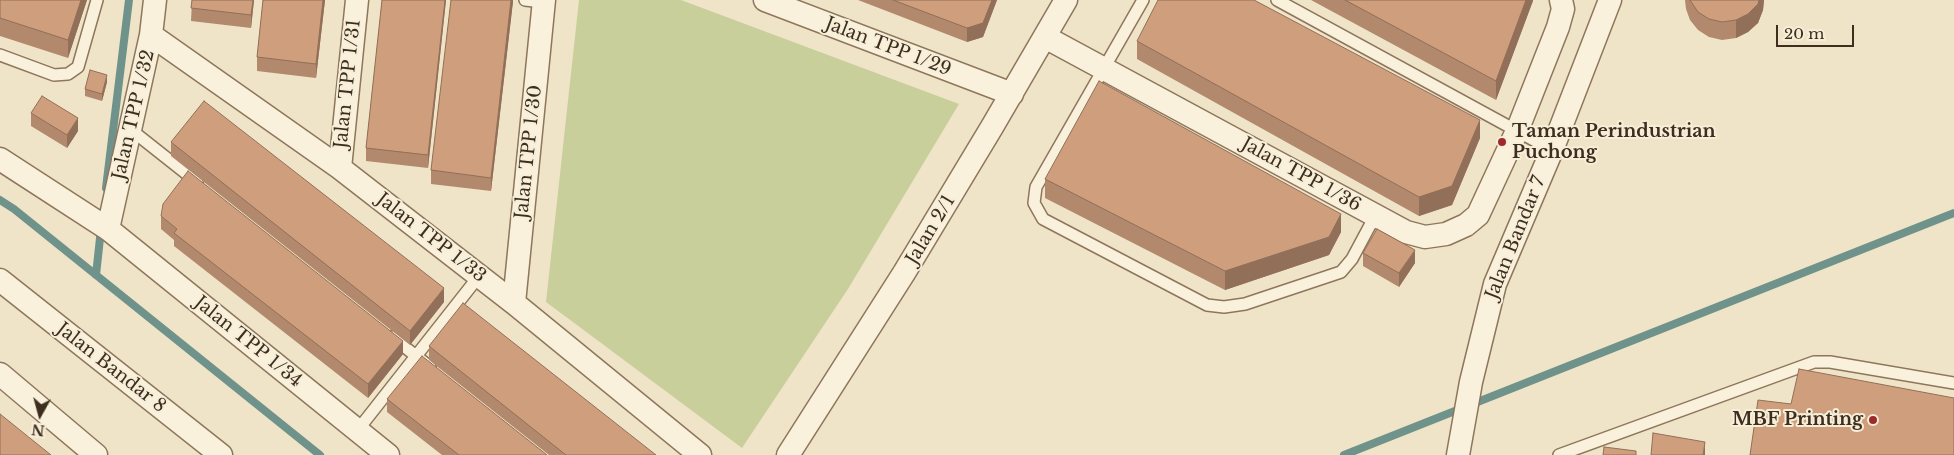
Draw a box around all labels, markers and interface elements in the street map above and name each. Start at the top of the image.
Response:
street label: Jalan TPP 1/29 [822,13,954,81]
scale bar [1779,15,1856,47]
street label: Jalan TPP 1/31 [330,18,366,150]
text: 20 m [1784,24,1824,43]
street label: Jalan TPP 1/32 [109,48,159,182]
street label: Jalan TPP 1/30 [511,84,547,220]
place label: Taman Perindustrian Puchong [1512,121,1716,163]
street label: Jalan TPP 1/36 [1238,133,1364,217]
marker: Taman Perindustrian Puchong [1496,136,1508,148]
street label: Jalan Bandar 7 [1481,173,1551,303]
street label: Jalan TPP 1/33 [372,189,490,287]
street label: Jalan 2/1 [902,191,960,269]
street label: Jalan TPP 1/34 [190,292,306,392]
street label: Jalan Bandar 8 [52,319,170,417]
north arrow [15,390,65,440]
place label: MBF Printing [1732,409,1863,431]
marker: MBF Printing [1867,414,1879,426]
text: N [31,420,46,440]

